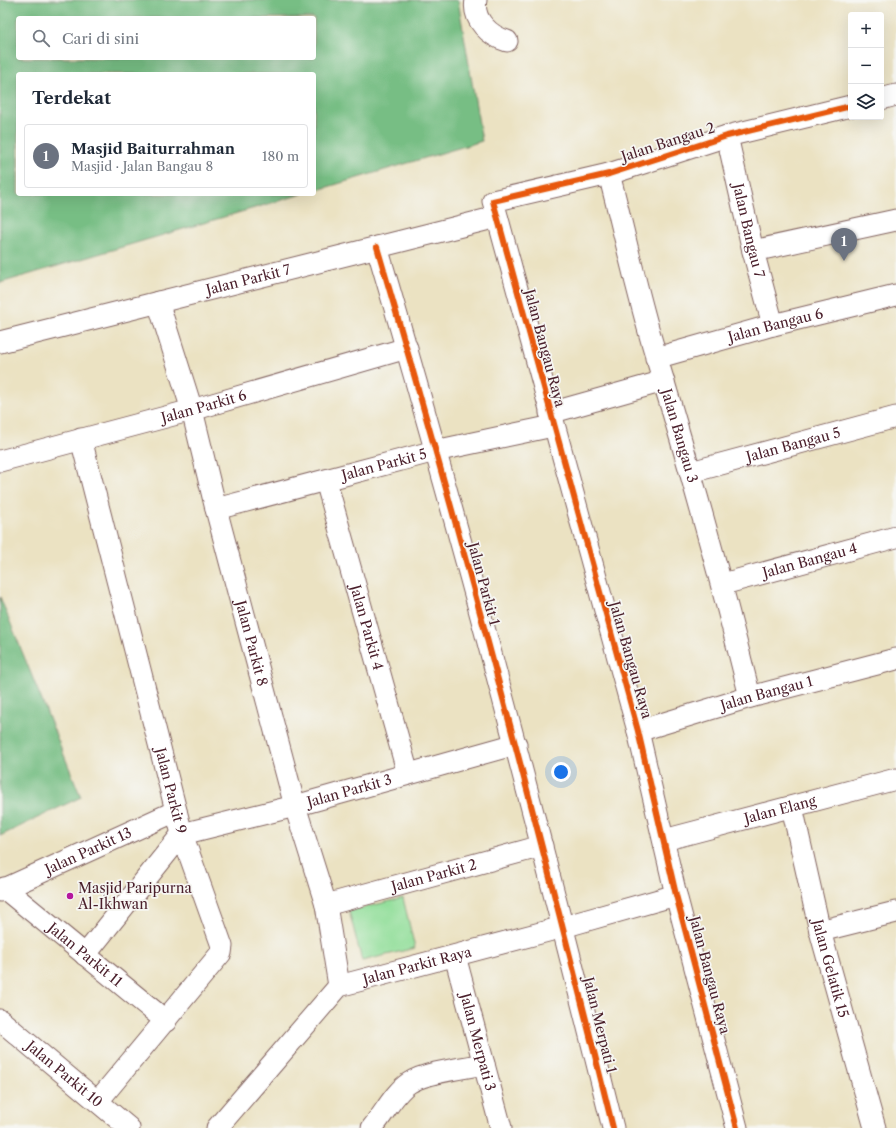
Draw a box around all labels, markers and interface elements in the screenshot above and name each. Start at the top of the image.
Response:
map controls [848,12,884,120]
button: + [848,12,884,48]
search box [16,16,316,60]
icon: search [30,27,52,49]
text: Cari di sini [62,29,139,48]
button: − [848,48,884,84]
button: layers [848,84,884,120]
text: Terdekat [32,88,111,108]
street label: Jalan Bangau 2 [617,118,717,166]
text: Masjid Baiturrahman [71,139,235,158]
text: 1 [43,148,49,164]
text: 180 m [262,148,299,164]
text: Masjid · Jalan Bangau 8 [71,158,213,174]
street label: Jalan Bangau 7 [729,180,769,280]
pin: 1 [831,228,857,261]
street label: Jalan Parkit 7 [202,260,293,299]
street label: Jalan Bangau Raya [520,285,570,409]
street label: Jalan Bangau 6 [724,304,825,347]
street label: Jalan Bangau 3 [657,385,702,485]
street label: Jalan Parkit 6 [157,386,249,427]
street label: Jalan Bangau 5 [742,423,842,466]
street label: Jalan Parkit 5 [338,445,429,485]
street label: Jalan Parkit 1 [464,538,504,628]
street label: Jalan Bangau 4 [759,539,859,582]
street label: Jalan Parkit 4 [346,581,387,672]
street label: Jalan Parkit 8 [231,597,272,688]
street label: Jalan Bangau Raya [605,597,657,721]
street label: Jalan Bangau 1 [716,672,815,715]
street label: Jalan Parkit 9 [151,744,191,835]
your location [551,762,571,782]
street label: Jalan Parkit 3 [303,770,394,812]
street label: Jalan Elang [740,791,819,828]
street label: Jalan Parkit 13 [40,823,134,879]
street label: Jalan Parkit 2 [387,855,479,896]
place label: Masjid Paripurna Al-Ikhwan [77,879,193,913]
marker: Masjid Paripurna Al-Ikhwan [65,891,75,901]
street label: Jalan Bangau Raya [685,912,735,1036]
street label: Jalan Gelatik 15 [808,916,853,1020]
street label: Jalan Parkit 11 [43,917,126,991]
street label: Jalan Parkit Raya [359,942,474,989]
street label: Jalan Merpati 1 [579,973,621,1075]
street label: Jalan Merpati 3 [456,989,500,1093]
street label: Jalan Parkit 10 [21,1035,106,1111]

